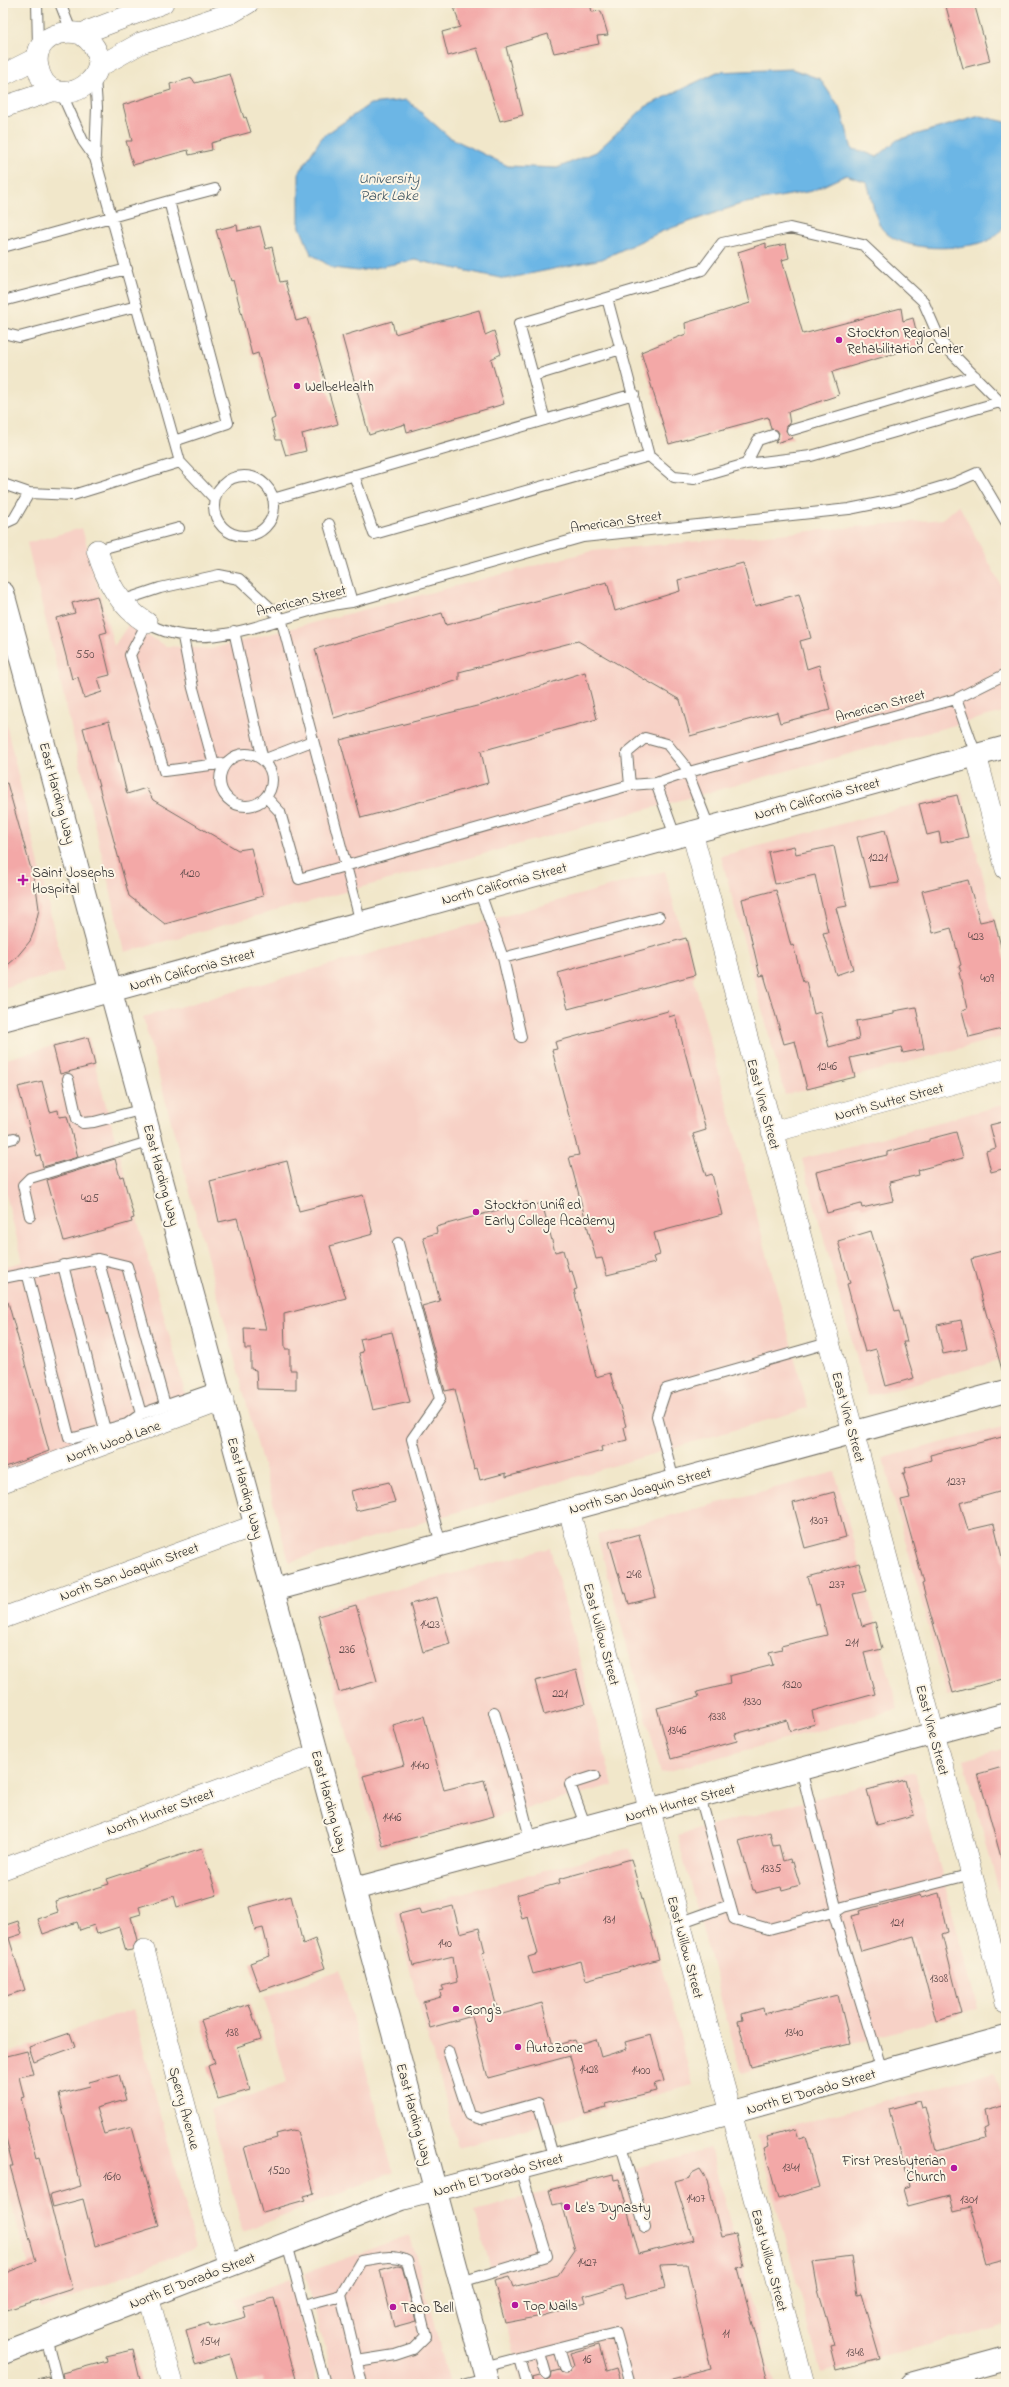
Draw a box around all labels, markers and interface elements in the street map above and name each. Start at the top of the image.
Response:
water label: University Park Lake [359,168,420,207]
place label: Stockton Regional Rehabilitation Center [847,323,964,360]
marker: Stockton Regional Rehabilitation Center [834,335,844,345]
place label: WelbeHealth [305,377,374,398]
marker: WelbeHealth [292,381,302,391]
street label: American Street [569,506,664,539]
street label: American Street [254,580,349,623]
house number: 550 [76,646,94,664]
street label: American Street [833,684,928,729]
street label: East Harding Way [32,740,80,847]
street label: North California Street [752,773,883,826]
house number: 1221 [868,849,888,867]
street label: North California Street [439,858,570,911]
place label: Saint Josephs Hospital [32,863,115,900]
house number: 1420 [180,865,200,883]
marker: Saint Josephs Hospital [17,874,29,886]
house number: 423 [968,928,984,946]
street label: North California Street [127,944,258,997]
house number: 409 [980,970,994,988]
street label: East Vine Street [740,1057,785,1152]
house number: 1246 [817,1058,838,1076]
street label: North Sutter Street [833,1078,946,1127]
street label: East Harding Way [136,1122,184,1229]
house number: 425 [81,1190,99,1208]
place label: Stockton Unified Early College Academy [484,1195,615,1233]
marker: Stockton Unified Early College Academy [471,1207,481,1217]
street label: East Vine Street [825,1370,870,1465]
street label: North Wood Lane [64,1415,164,1469]
street label: East Harding Way [220,1435,268,1542]
street label: North San Joaquin Street [567,1462,714,1521]
house number: 1237 [946,1473,966,1491]
house number: 1307 [810,1512,829,1530]
street label: North San Joaquin Street [57,1537,202,1607]
house number: 248 [626,1566,642,1584]
house number: 237 [829,1576,845,1594]
street label: East Willow Street [577,1581,624,1688]
house number: 1423 [420,1616,440,1634]
house number: 211 [845,1634,859,1652]
house number: 236 [339,1641,356,1659]
house number: 1320 [782,1676,802,1694]
street label: East Vine Street [909,1683,954,1778]
house number: 221 [552,1685,568,1703]
house number: 1330 [743,1693,761,1711]
house number: 1338 [708,1708,727,1726]
house number: 1346 [668,1722,687,1740]
street label: East Harding Way [304,1748,352,1855]
house number: 1440 [411,1757,429,1775]
street label: North Hunter Street [623,1779,738,1828]
street label: North Hunter Street [104,1783,217,1842]
house number: 1446 [383,1809,402,1827]
house number: 1335 [761,1860,781,1878]
street label: East Willow Street [661,1894,708,2001]
house number: 131 [603,1911,615,1929]
house number: 121 [890,1914,904,1932]
house number: 140 [438,1935,452,1953]
house number: 1308 [930,1970,949,1988]
place label: Gong's [464,2000,502,2022]
marker: Gong's [451,2004,461,2014]
house number: 138 [225,2024,239,2042]
house number: 1340 [785,2024,803,2042]
place label: AutoZone [526,2038,584,2059]
marker: AutoZone [513,2042,523,2052]
street label: East Harding Way [389,2061,437,2168]
house number: 1428 [579,2061,599,2079]
house number: 1400 [631,2062,651,2080]
street label: North El Dorado Street [744,2064,879,2121]
street label: Sperry Avenue [161,2065,205,2153]
street label: North El Dorado Street [431,2148,566,2203]
place label: First Presbyterian Church [841,2151,946,2188]
house number: 1341 [782,2159,800,2177]
house number: 1520 [268,2162,290,2180]
marker: First Presbyterian Church [949,2163,959,2173]
house number: 1610 [103,2168,121,2186]
house number: 1407 [687,2190,705,2208]
house number: 1301 [960,2191,978,2209]
place label: Le's Dynasty [575,2198,651,2220]
marker: Le's Dynasty [562,2202,572,2212]
street label: East Willow Street [745,2207,792,2314]
street label: North El Dorado Street [126,2248,259,2315]
house number: 1427 [577,2254,597,2272]
place label: Top Nails [523,2296,578,2317]
place label: Taco Bell [401,2298,454,2319]
marker: Top Nails [510,2300,520,2310]
marker: Taco Bell [388,2302,398,2312]
house number: 11 [722,2325,730,2343]
house number: 1541 [200,2333,220,2351]
house number: 1348 [846,2344,865,2362]
house number: 16 [582,2351,592,2369]

